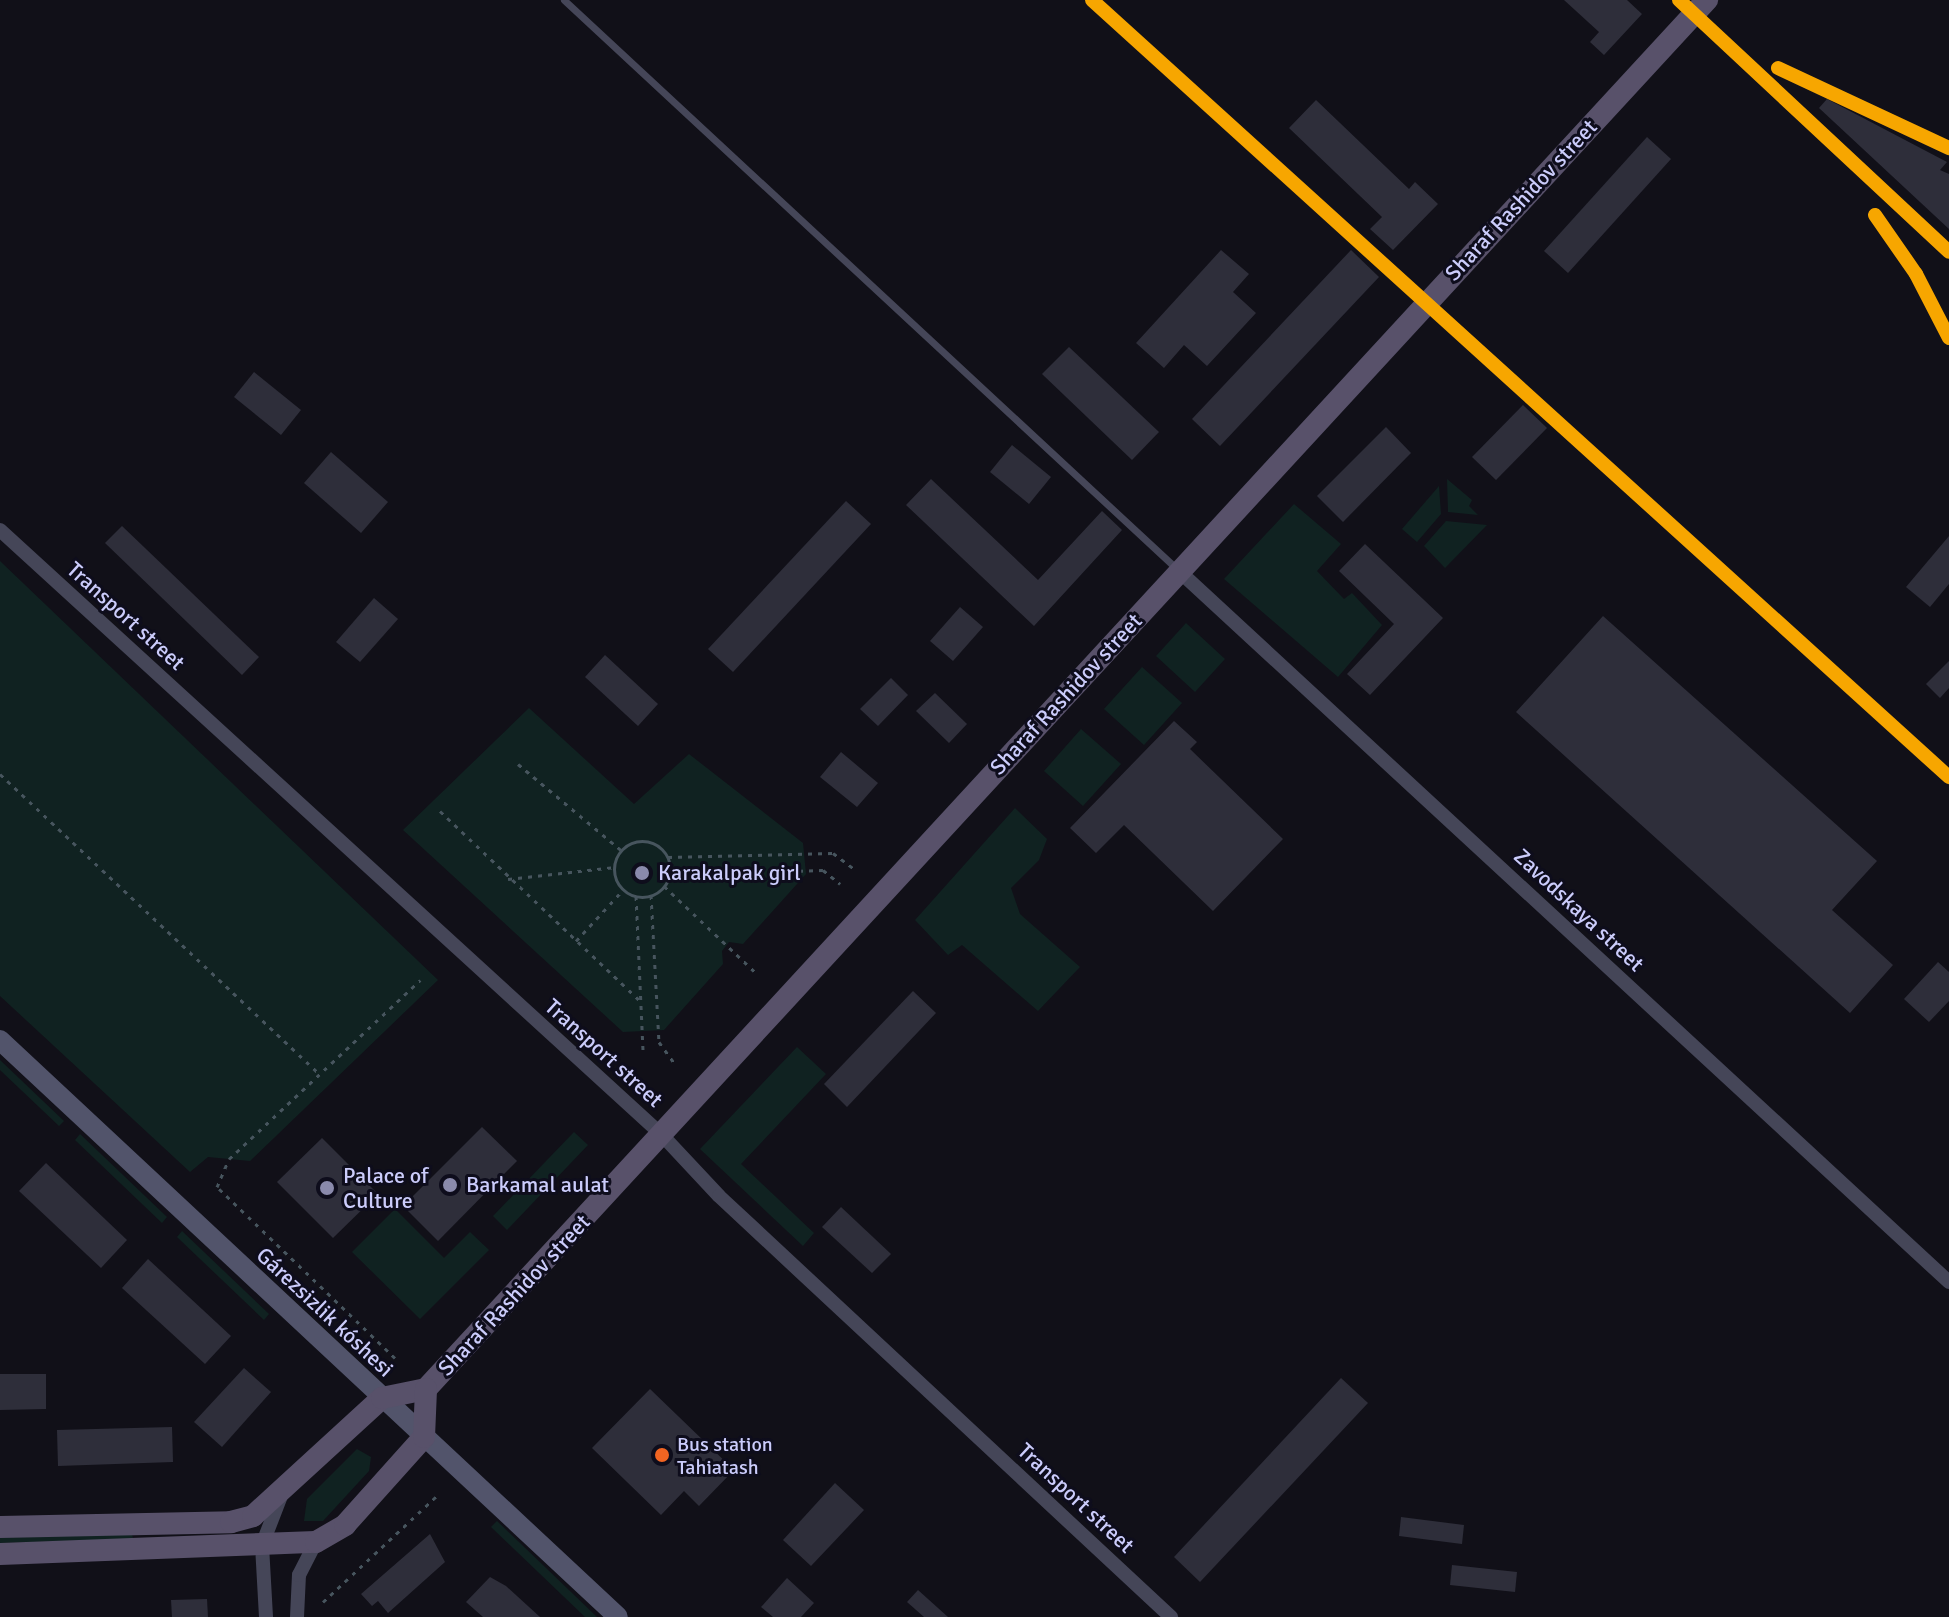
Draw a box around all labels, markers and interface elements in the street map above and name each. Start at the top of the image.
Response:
street label: Sharaf Rashidov street [1439,114,1603,286]
street label: Transport street [62,556,190,676]
street label: Sharaf Rashidov street [984,608,1148,780]
street label: Zavodskaya street [1509,843,1649,977]
place label: Karakalpak girl [658,860,801,886]
marker: Karakalpak girl [633,864,651,882]
street label: Transport street [540,993,668,1113]
place label: Palace of Culture [343,1162,428,1214]
place label: Barkamal aulat [466,1172,609,1198]
marker: Barkamal aulat [441,1176,459,1194]
marker: Palace of Culture [318,1179,336,1197]
street label: Sharaf Rashidov street [432,1209,596,1381]
street label: Gárezsizlik kóshesi [251,1242,399,1382]
place label: Bus station Tahiatash [677,1432,773,1479]
street label: Transport street [1012,1437,1140,1559]
marker: Bus station Tahiatash [654,1447,670,1463]

